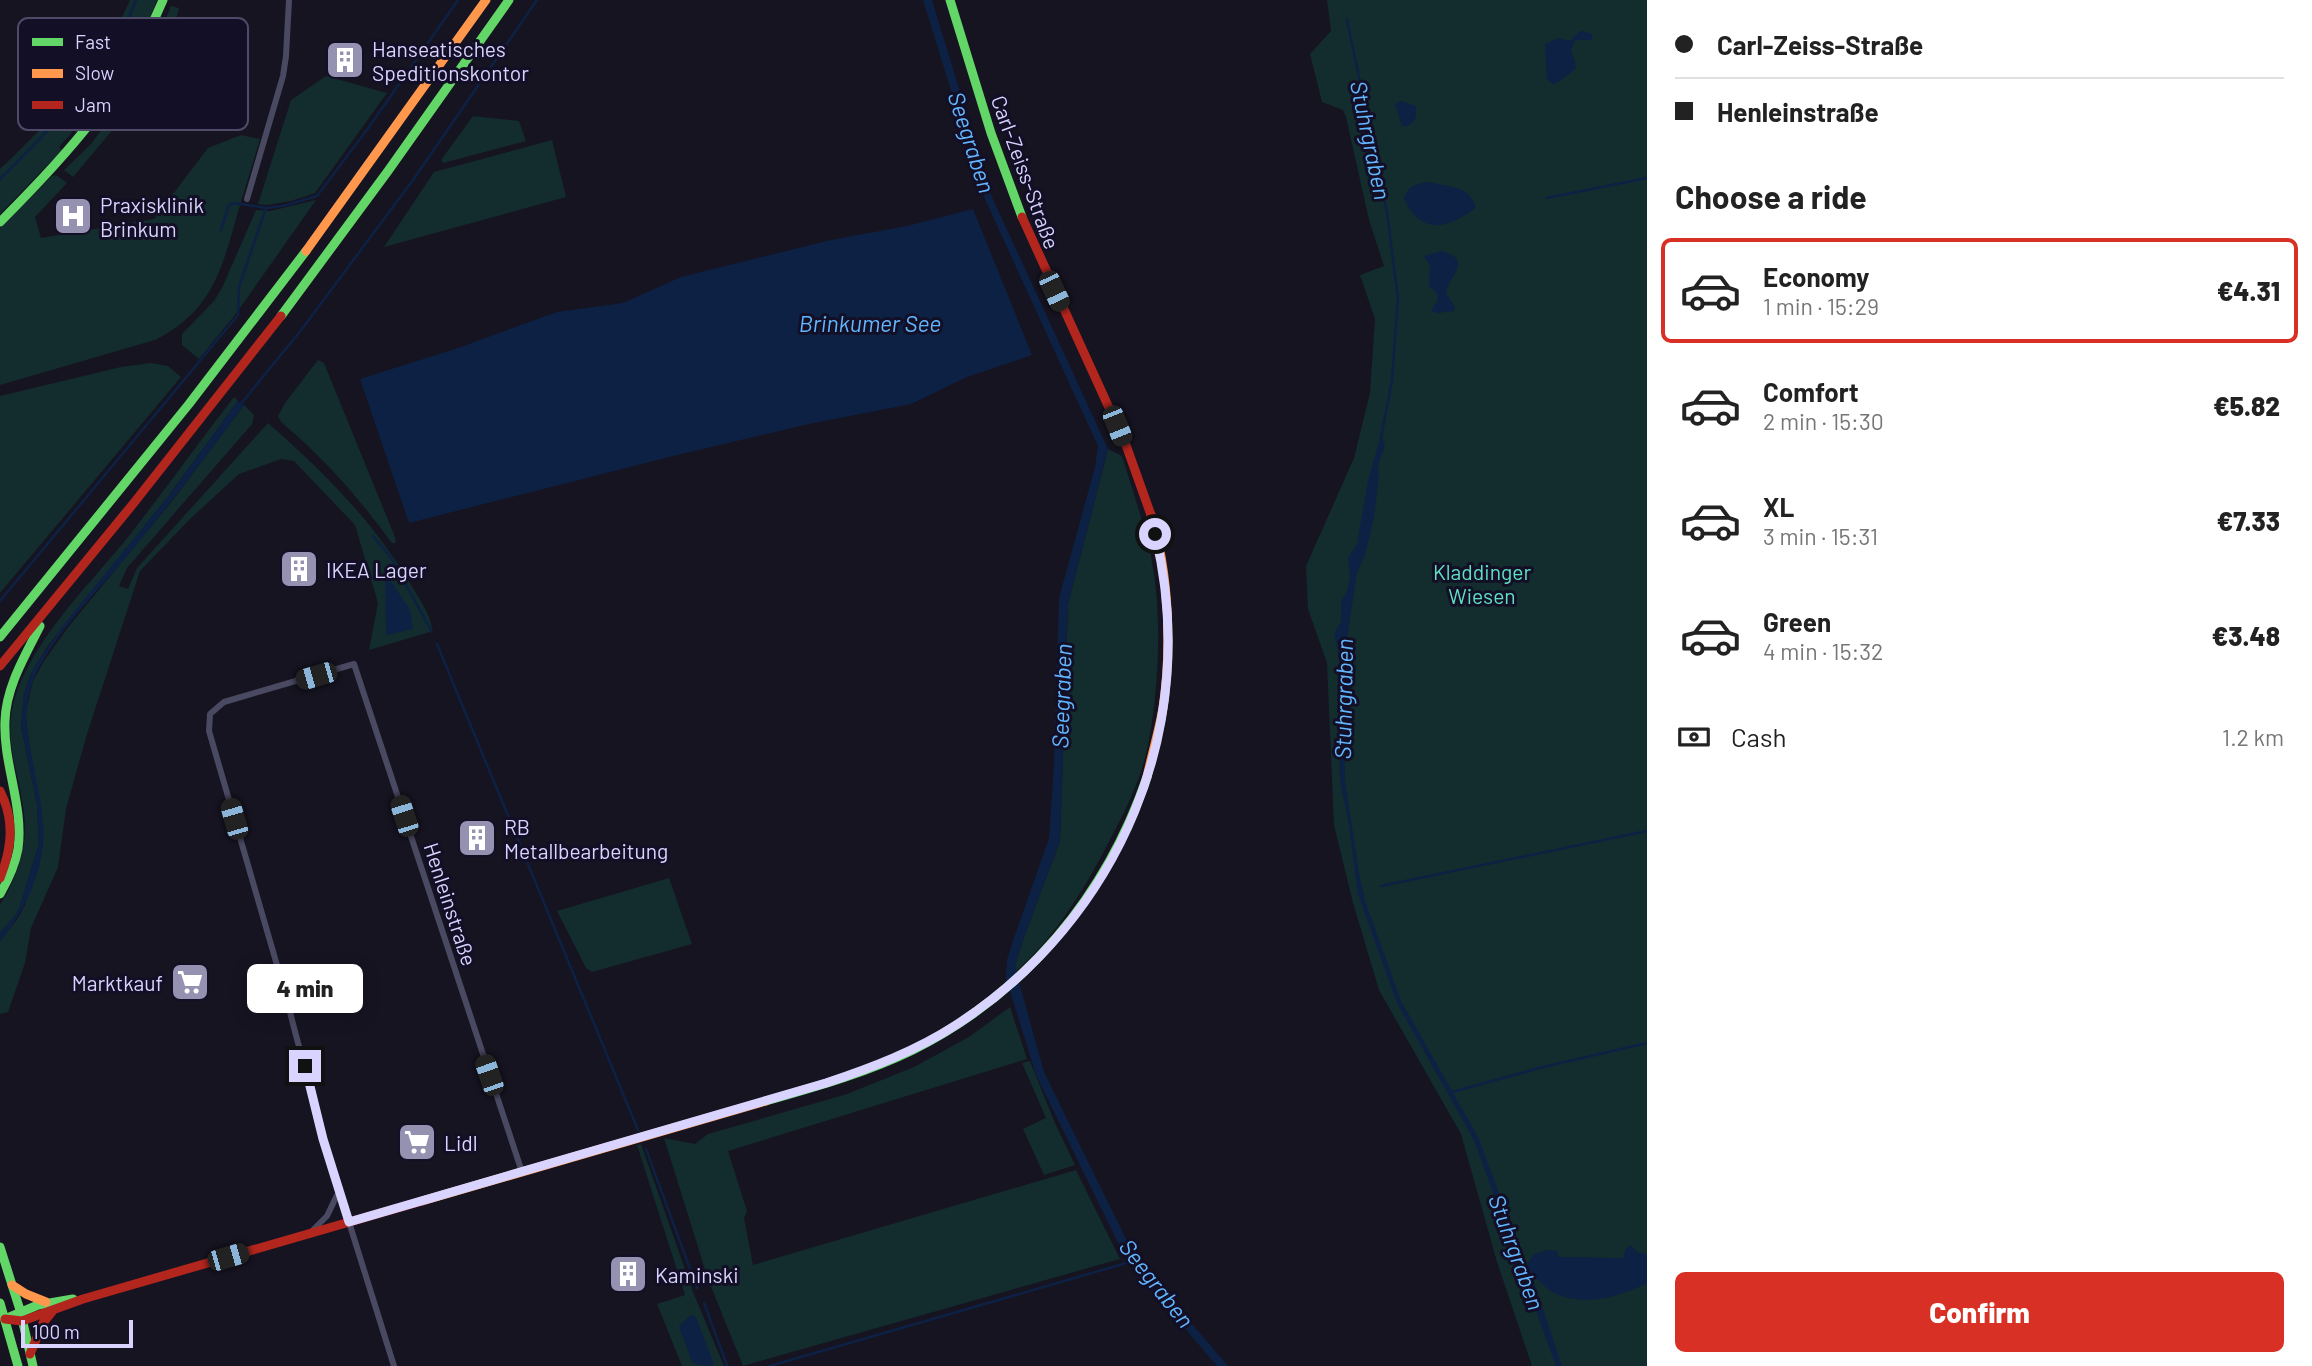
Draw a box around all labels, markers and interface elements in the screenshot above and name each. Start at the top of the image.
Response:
legend [18,18,248,130]
text: Carl-Zeiss-Straße [1717,29,1923,60]
text: Fast [75,30,111,53]
place label: Hanseatisches Speditionskontor [372,36,529,85]
building icon: Hanseatisches Speditionskontor [324,39,366,81]
text: Slow [75,61,114,84]
water label: Stuhrgraben [1345,78,1397,202]
water label: Seegraben [943,88,1001,196]
street label: Carl-Zeiss-Straße [987,92,1065,252]
text: Jam [75,93,111,116]
text: Henleinstraße [1717,96,1879,127]
text: Choose a ride [1675,177,1867,215]
place label: Praxisklinik Brinkum [100,192,204,241]
hospital icon: Praxisklinik Brinkum [52,195,94,237]
icon: car [1679,259,1742,322]
text: Economy [1763,261,1869,292]
car [1036,268,1073,314]
text: €4.31 [2217,275,2280,306]
text: 1 min · 15:29 [1763,292,1879,320]
water label: Brinkumer See [799,309,941,337]
icon: car [1679,374,1742,437]
text: Comfort [1763,376,1859,407]
text: €5.82 [2213,390,2280,421]
car [1100,403,1135,449]
text: 2 min · 15:30 [1763,407,1884,435]
icon: car [1679,489,1742,552]
text: XL [1763,491,1794,522]
text: €7.33 [2217,505,2280,536]
route start [1139,518,1171,550]
text: 3 min · 15:31 [1763,522,1878,550]
building icon: IKEA Lager [278,548,320,590]
place label: IKEA Lager [326,557,427,582]
park label: Kladdinger Wiesen [1433,559,1531,608]
icon: car [1679,604,1742,667]
text: Green [1763,606,1831,637]
text: €3.48 [2212,620,2280,651]
text: 4 min · 15:32 [1763,637,1883,665]
water label: Stuhrgraben [1328,638,1358,760]
water label: Seegraben [1045,643,1077,749]
car [293,660,340,692]
icon: cash [1675,718,1713,756]
text: Cash [1731,721,1786,752]
text: 1.2 km [2222,723,2284,751]
car [388,793,421,839]
car [219,796,250,842]
place label: RB Metallbearbeitung [504,814,668,863]
building icon: RB Metallbearbeitung [456,817,498,859]
street label: Henleinstraße [419,839,483,969]
supermarket icon: Marktkauf [169,961,211,1003]
callout: 4 min [247,964,363,1014]
place label: Marktkauf [72,970,163,995]
text: 4 min [277,974,333,1002]
route end [289,1050,321,1082]
car [473,1052,506,1098]
supermarket icon: Lidl [396,1121,438,1163]
place label: Lidl [444,1130,478,1155]
water label: Stuhrgraben [1483,1190,1551,1314]
water label: Seegraben [1114,1233,1200,1333]
car [205,1241,252,1273]
building icon: Kaminski [607,1253,649,1295]
place label: Kaminski [655,1262,739,1287]
button: Confirm [1675,1272,2284,1352]
scale bar [21,1317,133,1349]
text: 100 m [32,1320,80,1343]

